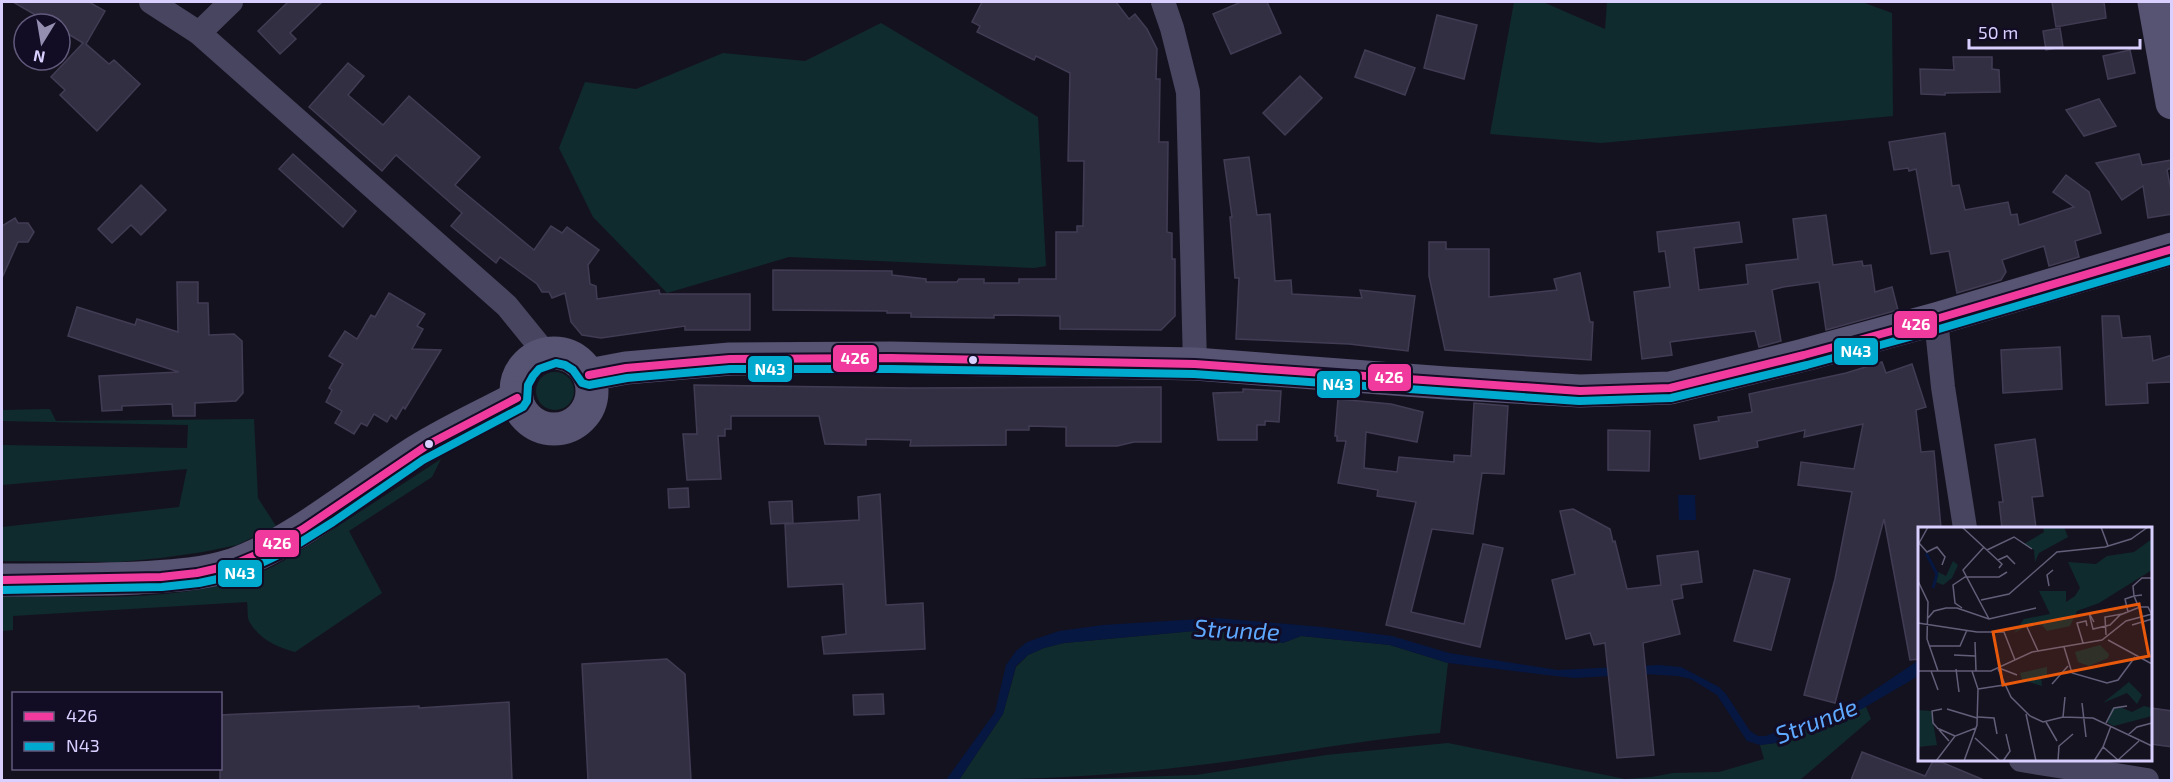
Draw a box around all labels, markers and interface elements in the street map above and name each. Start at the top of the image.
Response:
north arrow [12,12,72,72]
scale bar [1969,12,2140,50]
text: 50 m [1978,21,2018,43]
text: N [32,47,47,68]
line badge: 426 [1893,310,1938,339]
text: 426 [1902,314,1930,333]
line badge: N43 [1833,337,1879,366]
text: N43 [1841,341,1871,360]
line badge: 426 [832,344,878,373]
text: 426 [841,348,869,367]
unlabelled marker [967,354,979,366]
line badge: N43 [747,355,793,383]
text: N43 [755,359,785,378]
line badge: 426 [1367,363,1412,392]
text: 426 [1375,367,1403,386]
line badge: N43 [1316,370,1361,399]
text: N43 [1323,374,1353,393]
unlabelled marker [423,438,435,450]
inset map [1918,527,2152,761]
line badge: 426 [254,529,300,558]
text: 426 [263,533,291,552]
line badge: N43 [217,559,263,588]
text: N43 [225,563,255,582]
water label: Strunde [1193,612,1281,646]
water label: Strunde [1771,691,1861,749]
legend [12,692,222,770]
text: 426 [66,704,97,726]
text: N43 [66,734,100,756]

